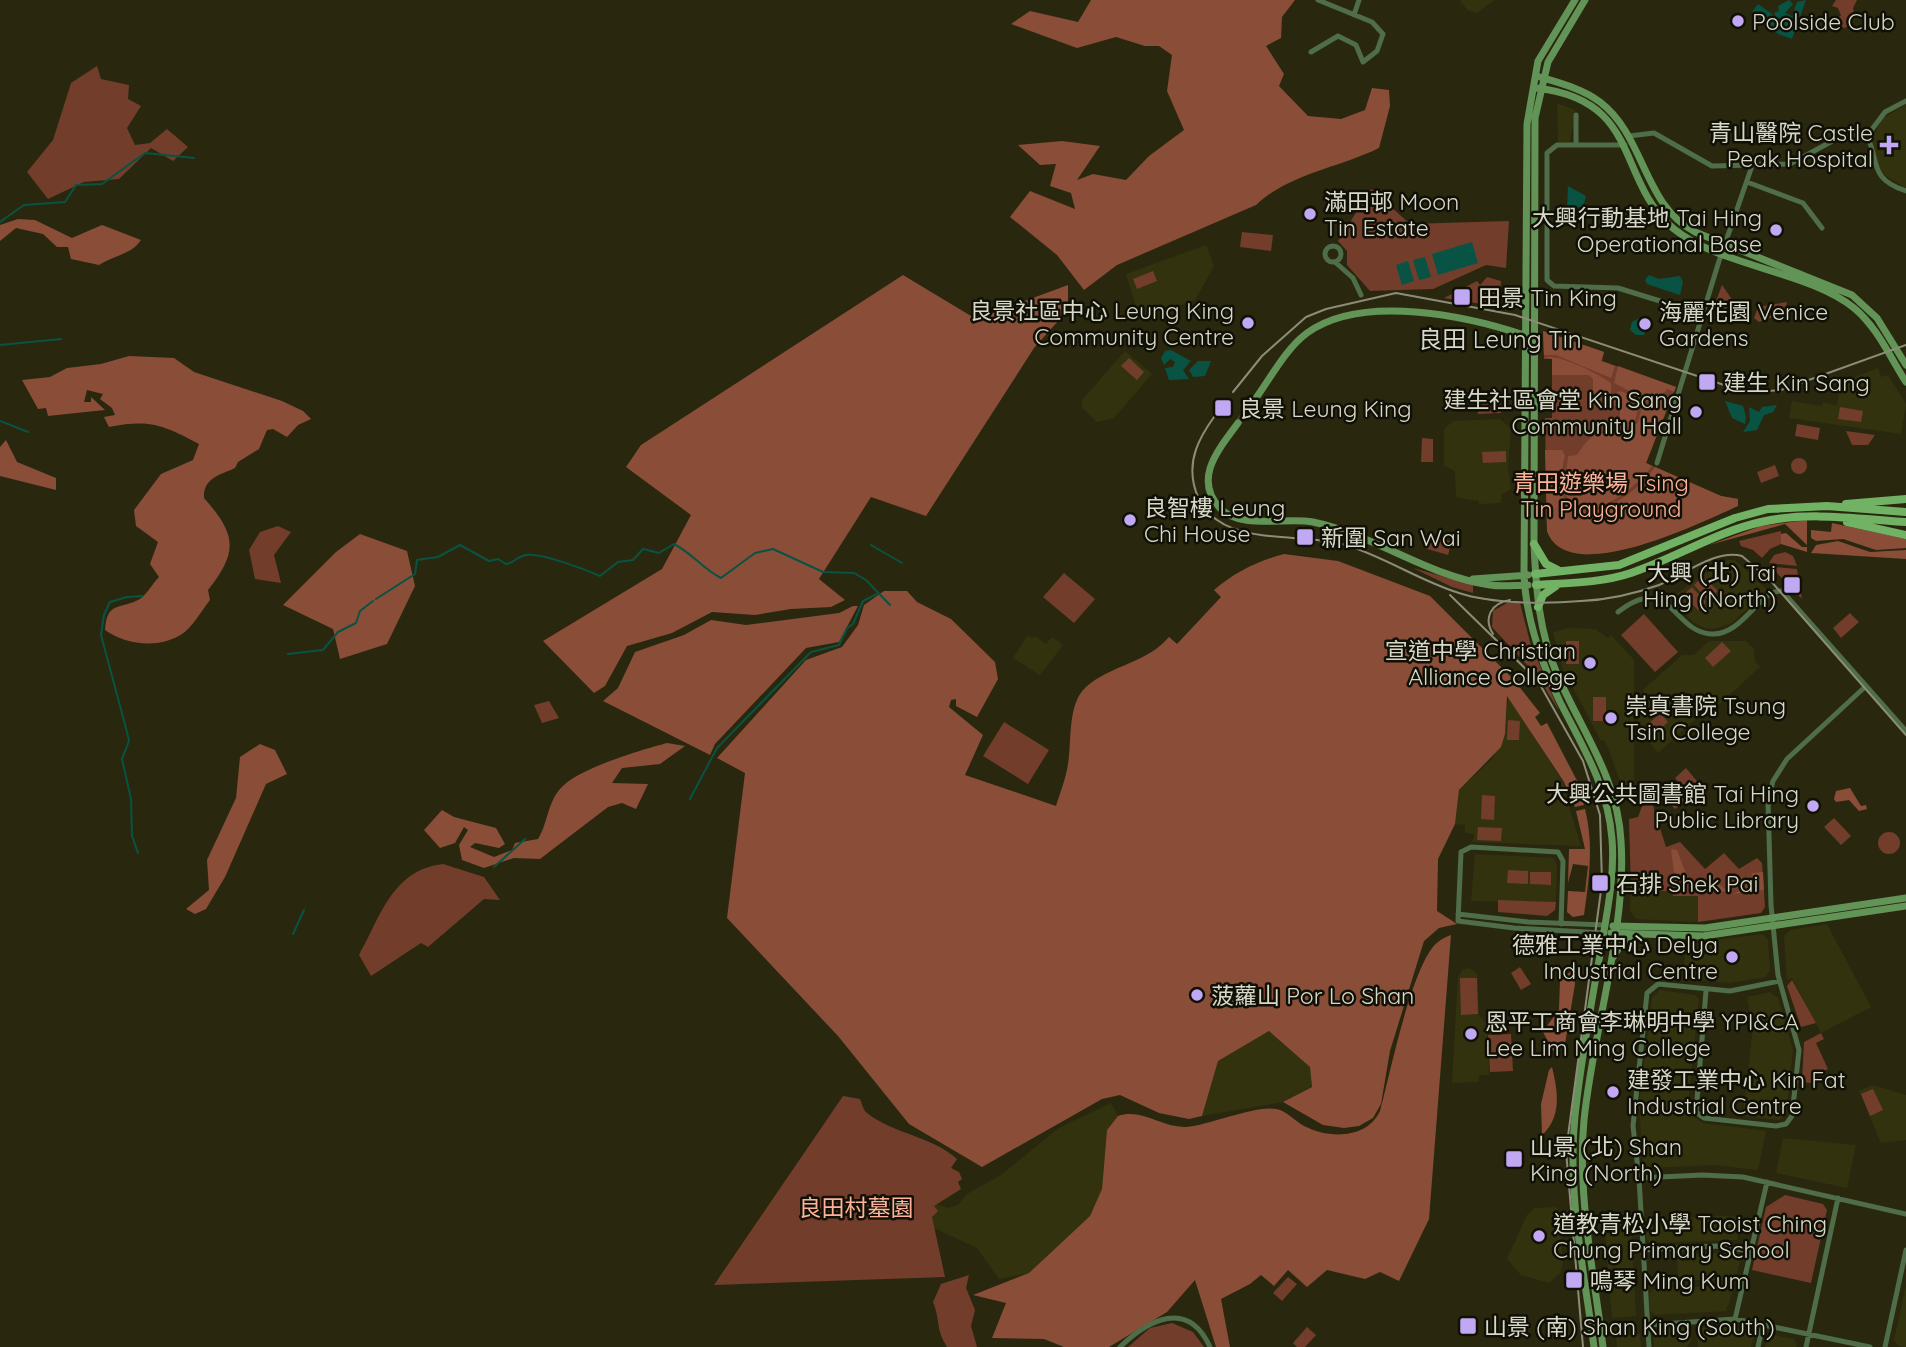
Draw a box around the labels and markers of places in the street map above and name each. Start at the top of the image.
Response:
place label: Poolside Club [1752,7,1895,36]
marker: Poolside Club [1730,13,1746,29]
place label: 青山醫院 Castle Peak Hospital [1709,118,1873,173]
marker: 青山醫院 Castle Peak Hospital [1879,135,1899,155]
place label: 滿田邨 Moon Tin Estate [1324,187,1459,242]
place label: 大興行動基地 Tai Hing Operational Base [1532,203,1762,258]
marker: 滿田邨 Moon Tin Estate [1302,206,1318,222]
marker: 大興行動基地 Tai Hing Operational Base [1768,222,1784,238]
place label: 田景 Tin King [1478,283,1617,312]
marker: 田景 Tin King [1452,287,1472,307]
place label: 良景社區中心 Leung King Community Centre [969,296,1234,351]
place label: 海麗花園 Venice Gardens [1659,297,1828,352]
marker: 良景社區中心 Leung King Community Centre [1240,315,1256,331]
marker: 海麗花園 Venice Gardens [1637,316,1653,332]
place label: 建生 Kin Sang [1723,368,1870,397]
marker: 建生 Kin Sang [1697,372,1717,392]
place label: 建生社區會堂 Kin Sang Community Hall [1443,385,1682,440]
place label: 良景 Leung King [1239,394,1412,423]
marker: 良景 Leung King [1213,398,1233,418]
marker: 建生社區會堂 Kin Sang Community Hall [1688,404,1704,420]
place label: 良智樓 Leung Chi House [1144,493,1285,548]
marker: 良智樓 Leung Chi House [1122,512,1138,528]
place label: 新圍 San Wai [1321,523,1461,552]
marker: 新圍 San Wai [1295,527,1315,547]
place label: 大興 (北) Tai Hing (North) [1643,558,1776,613]
marker: 大興 (北) Tai Hing (North) [1782,575,1802,595]
place label: 宣道中學 Christian Alliance College [1385,636,1576,691]
marker: 宣道中學 Christian Alliance College [1582,655,1598,671]
place label: 崇真書院 Tsung Tsin College [1625,691,1786,746]
marker: 崇真書院 Tsung Tsin College [1603,710,1619,726]
place label: 大興公共圖書館 Tai Hing Public Library [1546,779,1799,834]
marker: 大興公共圖書館 Tai Hing Public Library [1805,798,1821,814]
place label: 石排 Shek Pai [1616,869,1758,898]
marker: 石排 Shek Pai [1590,873,1610,893]
place label: 德雅工業中心 Delya Industrial Centre [1512,930,1718,985]
marker: 德雅工業中心 Delya Industrial Centre [1724,949,1740,965]
place label: 菠蘿山 Por Lo Shan [1211,981,1414,1010]
marker: 菠蘿山 Por Lo Shan [1189,987,1205,1003]
place label: 恩平工商會李琳明中學 YPI&CA Lee Lim Ming College [1485,1007,1799,1062]
marker: 恩平工商會李琳明中學 YPI&CA Lee Lim Ming College [1463,1026,1479,1042]
place label: 建發工業中心 Kin Fat Industrial Centre [1627,1065,1846,1120]
marker: 建發工業中心 Kin Fat Industrial Centre [1605,1084,1621,1100]
place label: 山景 (北) Shan King (North) [1530,1132,1682,1187]
marker: 山景 (北) Shan King (North) [1504,1149,1524,1169]
place label: 道教青松小學 Taoist Ching Chung Primary School [1553,1209,1827,1264]
marker: 道教青松小學 Taoist Ching Chung Primary School [1531,1228,1547,1244]
place label: 鳴琴 Ming Kum [1590,1266,1749,1295]
marker: 鳴琴 Ming Kum [1564,1270,1584,1290]
place label: 山景 (南) Shan King (South) [1484,1312,1775,1341]
marker: 山景 (南) Shan King (South) [1458,1316,1478,1336]

